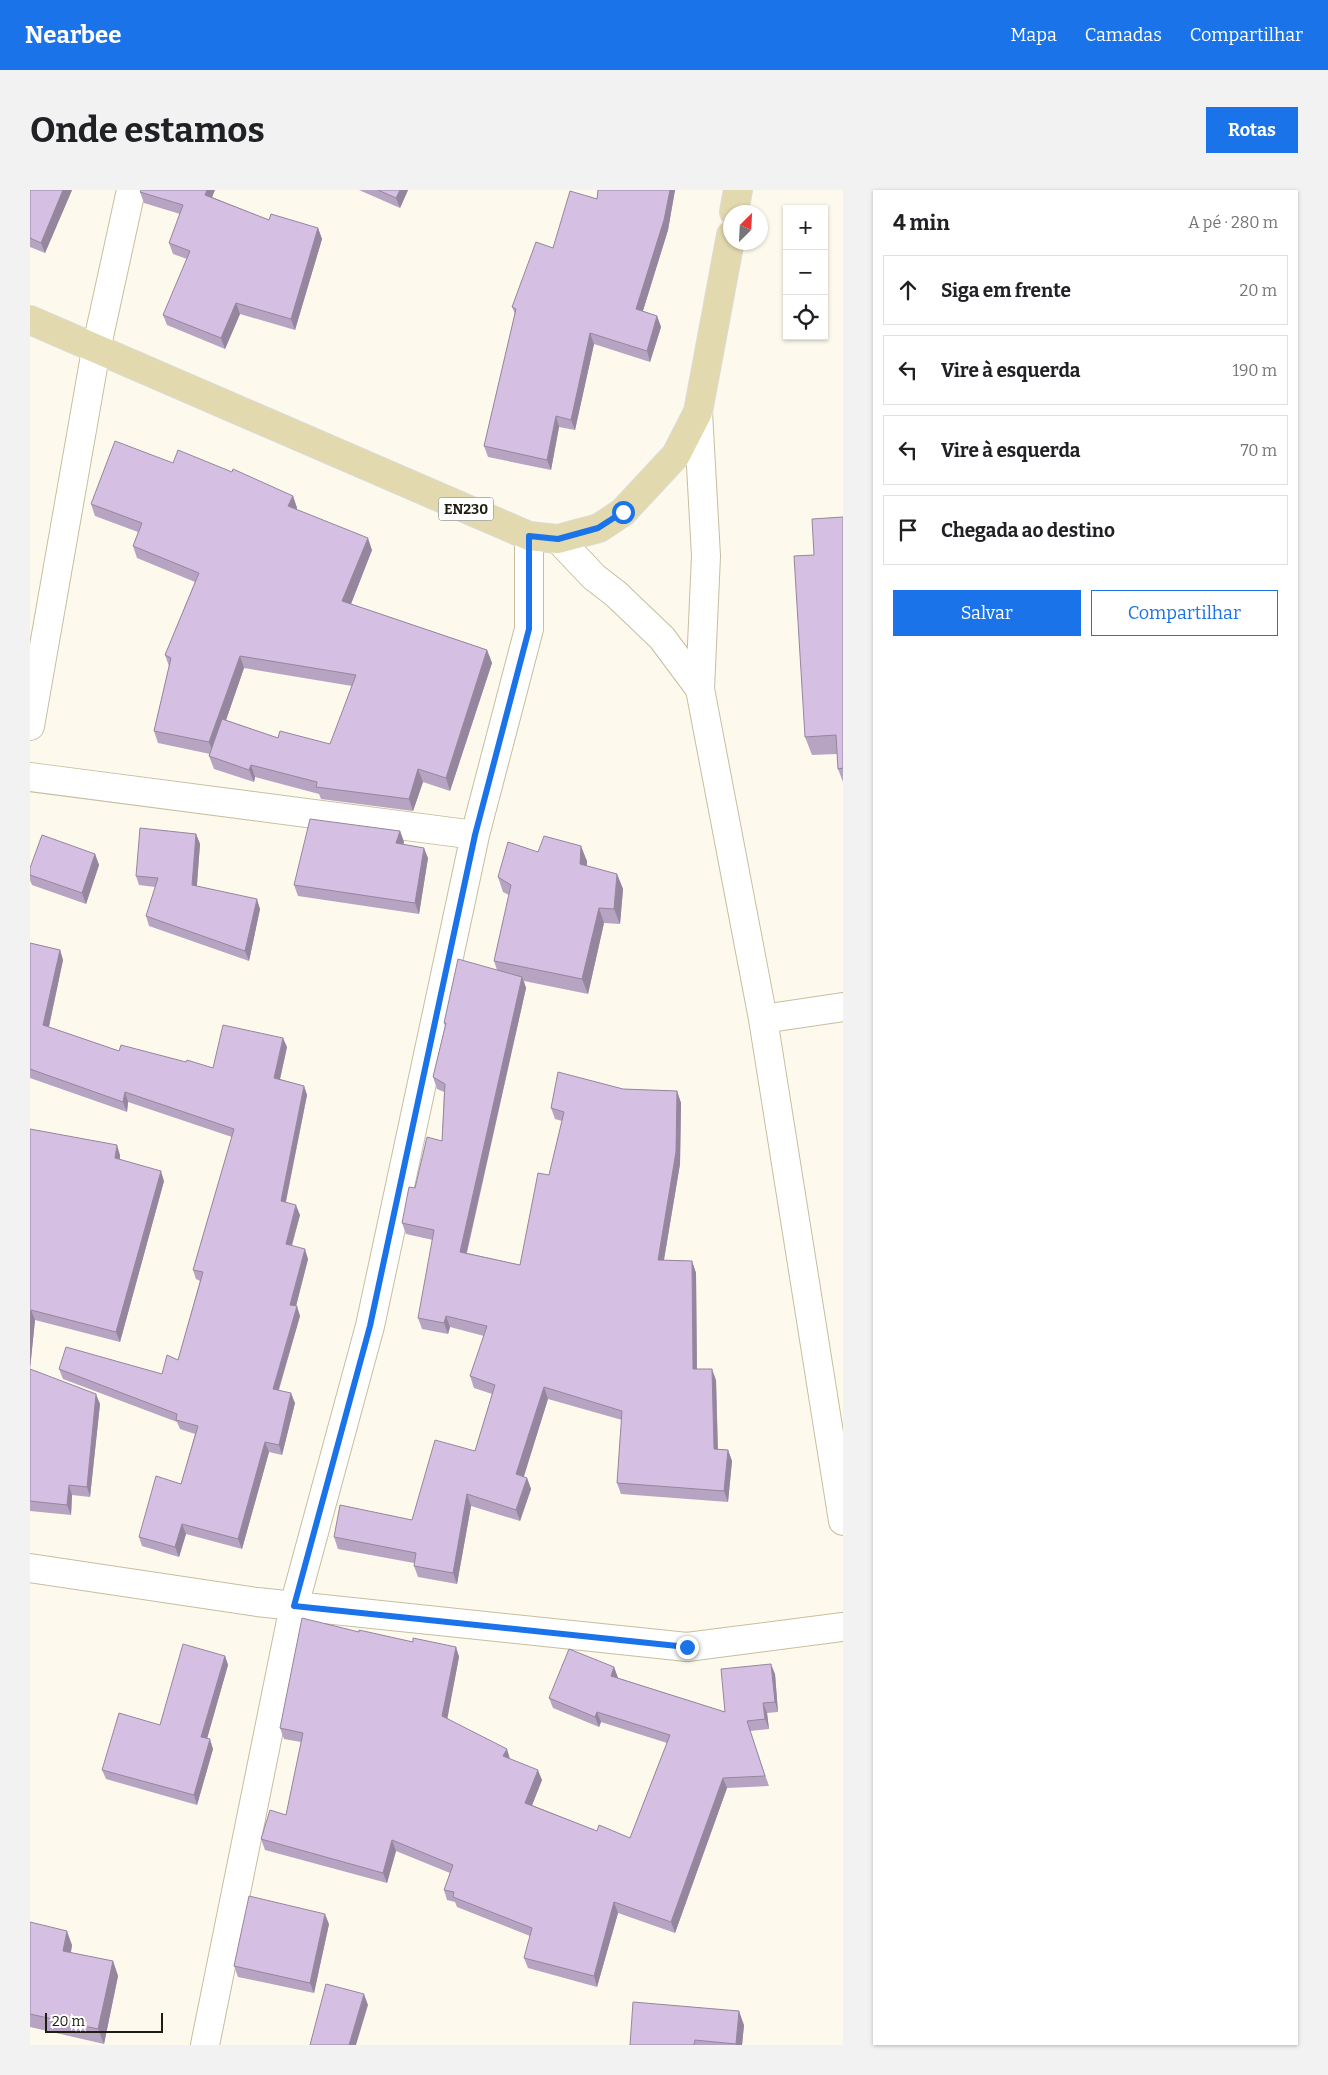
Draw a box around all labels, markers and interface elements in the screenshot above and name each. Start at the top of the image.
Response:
text: Nearbee [25,21,121,49]
text: Mapa [1011,24,1057,46]
text: Camadas [1085,24,1162,46]
text: Compartilhar [1190,24,1303,46]
button: Rotas [1206,107,1298,153]
text: Onde estamos [30,109,265,151]
north arrow [723,205,768,250]
map controls [783,205,828,340]
button: + [783,205,828,250]
text: 4 min [893,210,950,236]
text: A pé · 280 m [1188,213,1278,232]
button: − [783,250,828,295]
icon: ahead [894,276,922,304]
text: Siga em frente [941,279,1071,302]
text: 20 m [1240,281,1277,300]
button: locate [783,295,828,340]
icon: left [894,356,922,384]
text: Vire à esquerda [941,359,1080,382]
text: 190 m [1232,361,1277,380]
icon: left [894,436,922,464]
text: Vire à esquerda [941,439,1080,462]
text: 70 m [1241,441,1277,460]
road number: EN230 [438,498,494,520]
route start [612,501,635,524]
icon: arrive [894,516,922,544]
text: Chegada ao destino [941,519,1115,542]
button: Salvar [893,590,1081,636]
button: Compartilhar [1091,590,1278,636]
route end [676,1636,699,1659]
scale bar [45,2010,162,2033]
text: 20 m [52,2013,85,2030]

